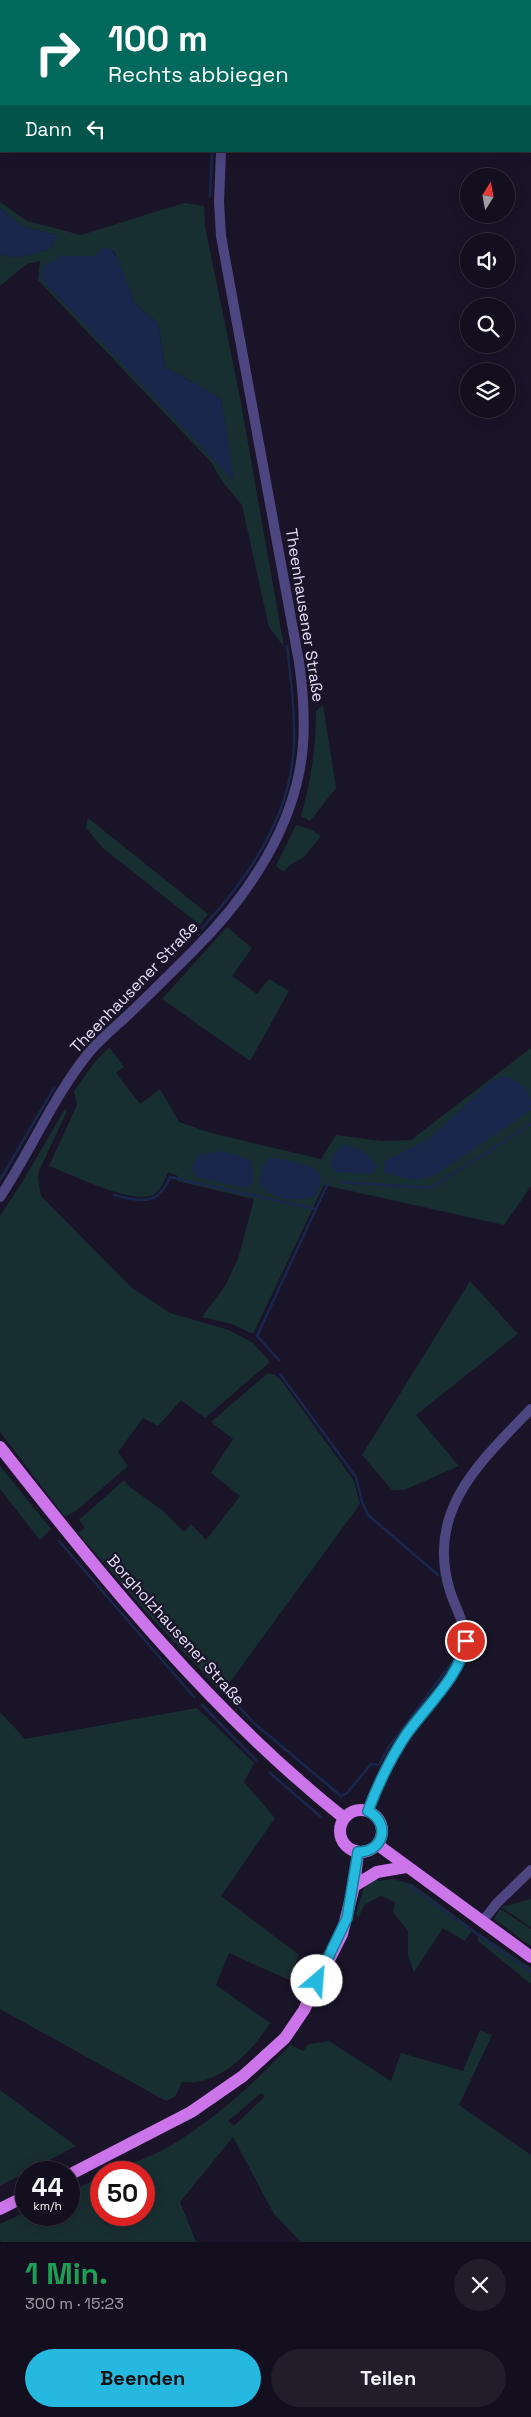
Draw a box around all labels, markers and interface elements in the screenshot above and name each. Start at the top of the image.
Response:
text: 100 m [108,17,208,61]
icon: right [25,20,90,85]
text: Rechts abbiegen [108,60,289,88]
icon: left [82,115,110,143]
text: Dann [25,117,72,142]
north arrow [460,168,515,222]
map controls [460,168,515,418]
button: sound [460,233,515,288]
button: search [460,298,515,353]
button: layers [460,363,515,418]
street label: Theenhausener Straße [281,527,329,703]
street label: Theenhausener Straße [65,917,203,1057]
street label: Borgholzhausener Straße [103,1550,249,1710]
pin [445,1620,487,1662]
icon: arrive [452,1627,480,1655]
position arrow [290,1954,342,2006]
speed limit sign: 50 [90,2161,155,2226]
text: 44 [32,2171,63,2203]
text: km/h [33,2198,62,2214]
text: 1 Min. [25,2254,108,2293]
button: close [454,2259,506,2311]
text: 300 m · 15:23 [25,2293,124,2314]
button: Beenden [25,2349,261,2407]
button: Teilen [271,2349,506,2407]

